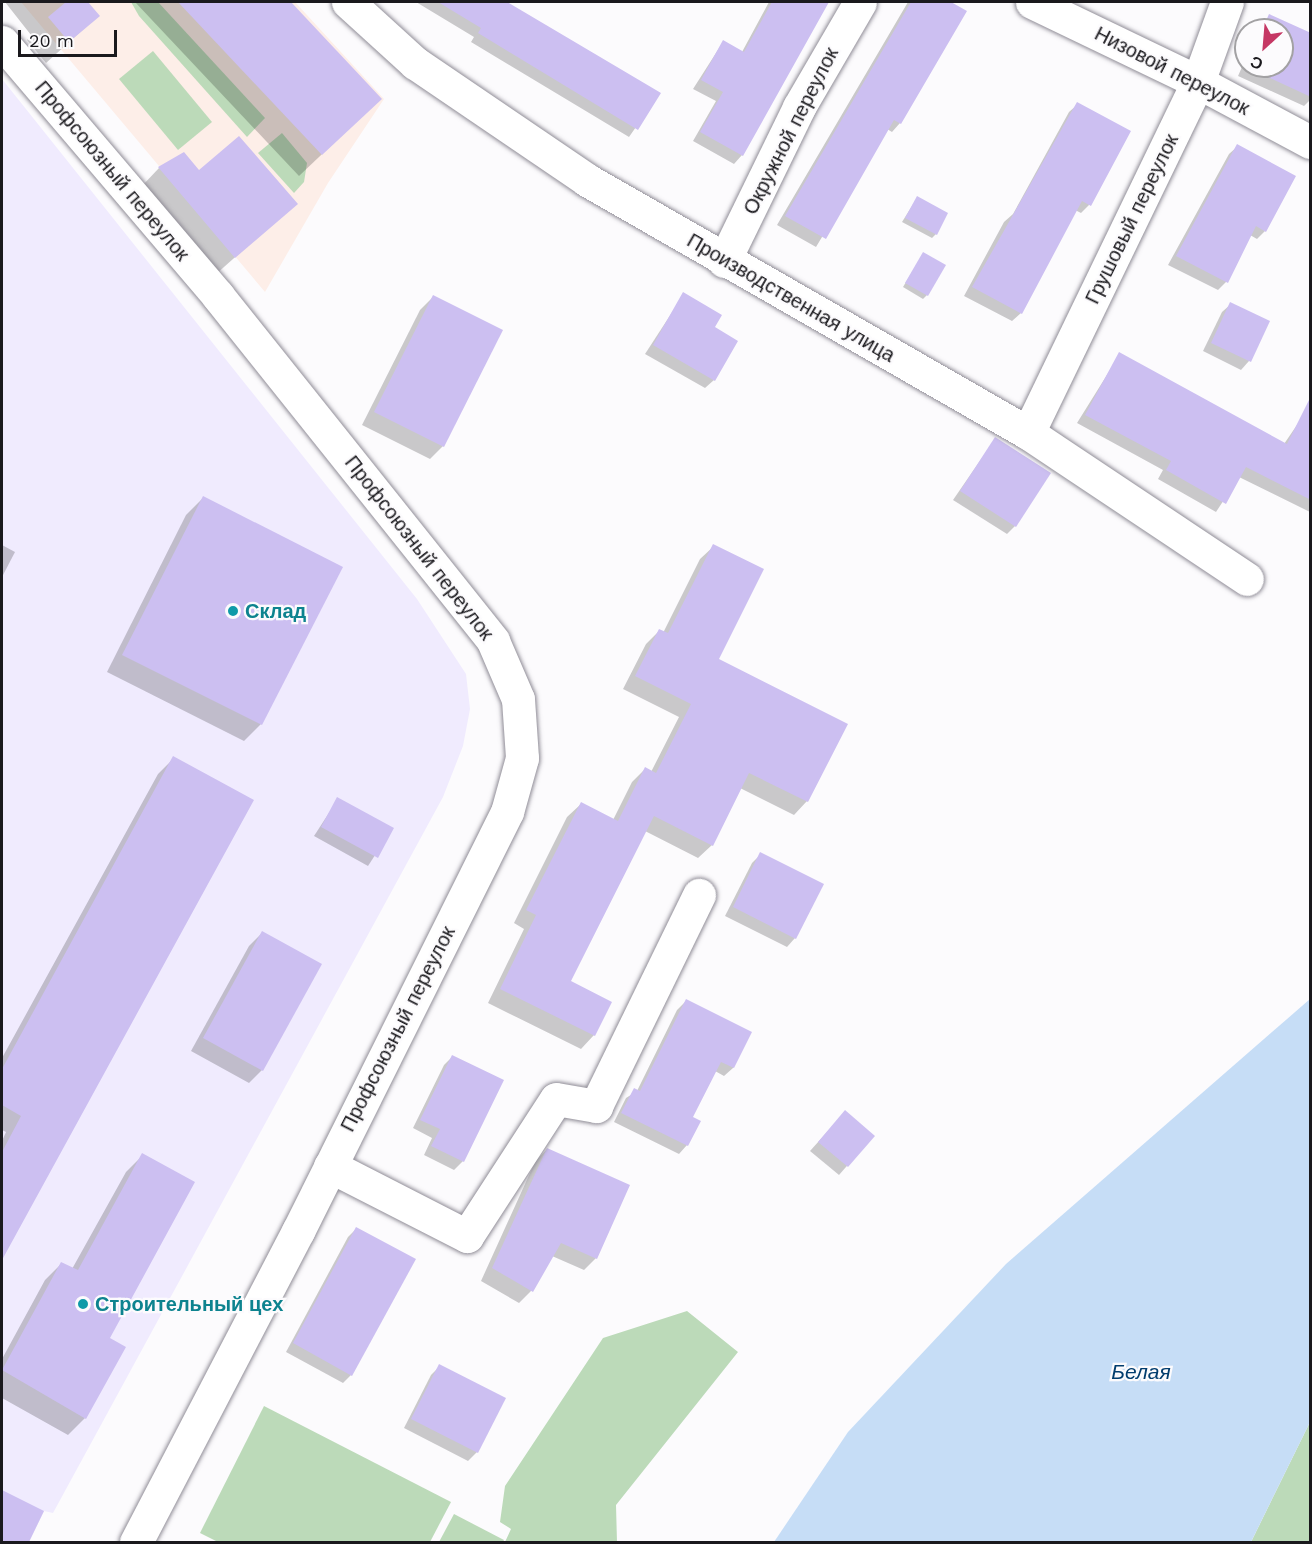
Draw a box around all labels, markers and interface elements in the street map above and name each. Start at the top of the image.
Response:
scale bar [21,18,120,56]
north arrow [1234,18,1294,78]
street label: Низовой переулок [1091,22,1253,120]
text: 20 m [29,30,74,51]
street label: Окружной переулок [738,43,844,219]
text: С [1247,52,1266,74]
street label: Профсоюзный переулок [30,76,194,266]
street label: Грушовый переулок [1080,130,1184,308]
street label: Производственная улица [683,229,899,367]
street label: Профсоюзный переулок [340,451,498,645]
place label: Склад [245,599,306,623]
marker: Склад [226,604,240,618]
street label: Профсоюзный переулок [336,922,460,1136]
place label: Строительный цех [95,1292,283,1316]
marker: Строительный цех [76,1297,90,1311]
water label: Белая [1111,1359,1171,1385]

